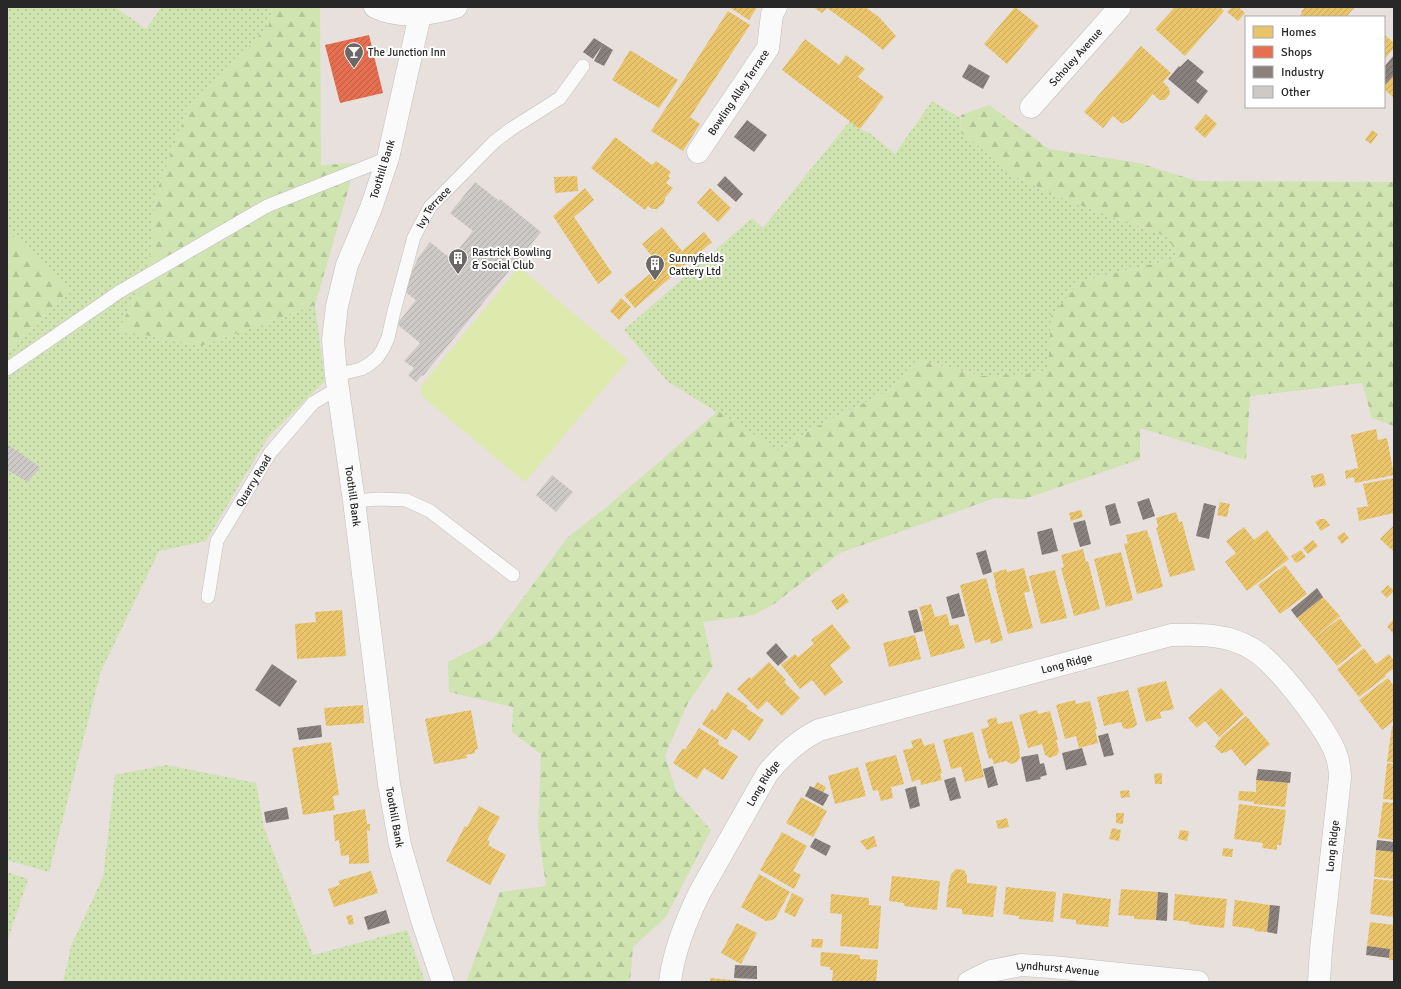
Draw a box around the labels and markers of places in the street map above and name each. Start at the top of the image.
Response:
bar icon: The Junction Inn [343,41,365,69]
place label: The Junction Inn [368,46,446,59]
place label: Rastrick Bowling & Social Club [472,246,551,272]
building icon: Rastrick Bowling & Social Club [447,247,469,275]
place label: Sunnyfields Cattery Ltd [669,252,724,278]
building icon: Sunnyfields Cattery Ltd [644,253,666,281]

